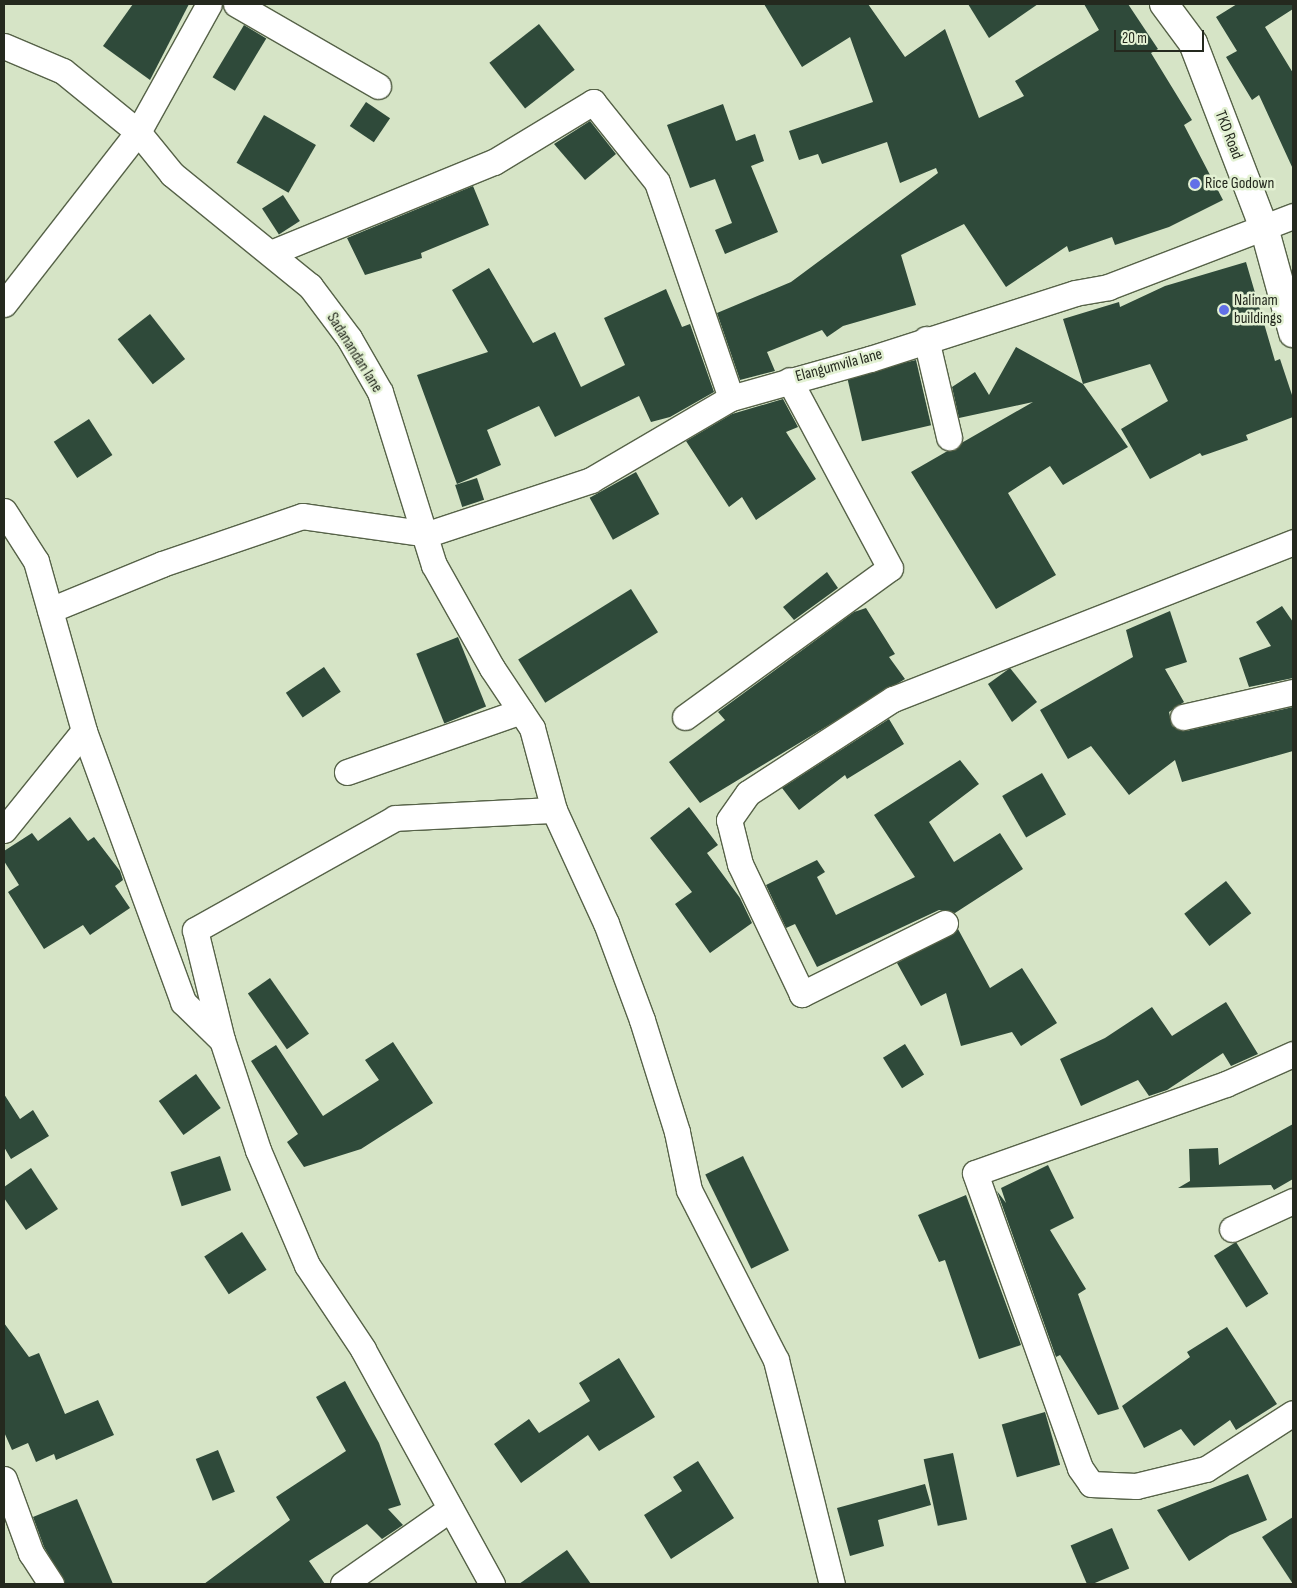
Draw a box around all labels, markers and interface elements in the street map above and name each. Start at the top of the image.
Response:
scale bar [1117,20,1207,52]
text: 20 m [1122,29,1147,48]
street label: TKD Road [1210,108,1246,162]
place label: Rice Godown [1205,174,1274,194]
marker: Rice Godown [1189,178,1201,190]
place label: Nalinam buildings [1234,291,1282,329]
marker: Nalinam buildings [1218,304,1230,316]
street label: Sadanandan lane [322,310,386,396]
street label: Elangumvila lane [793,345,885,387]

